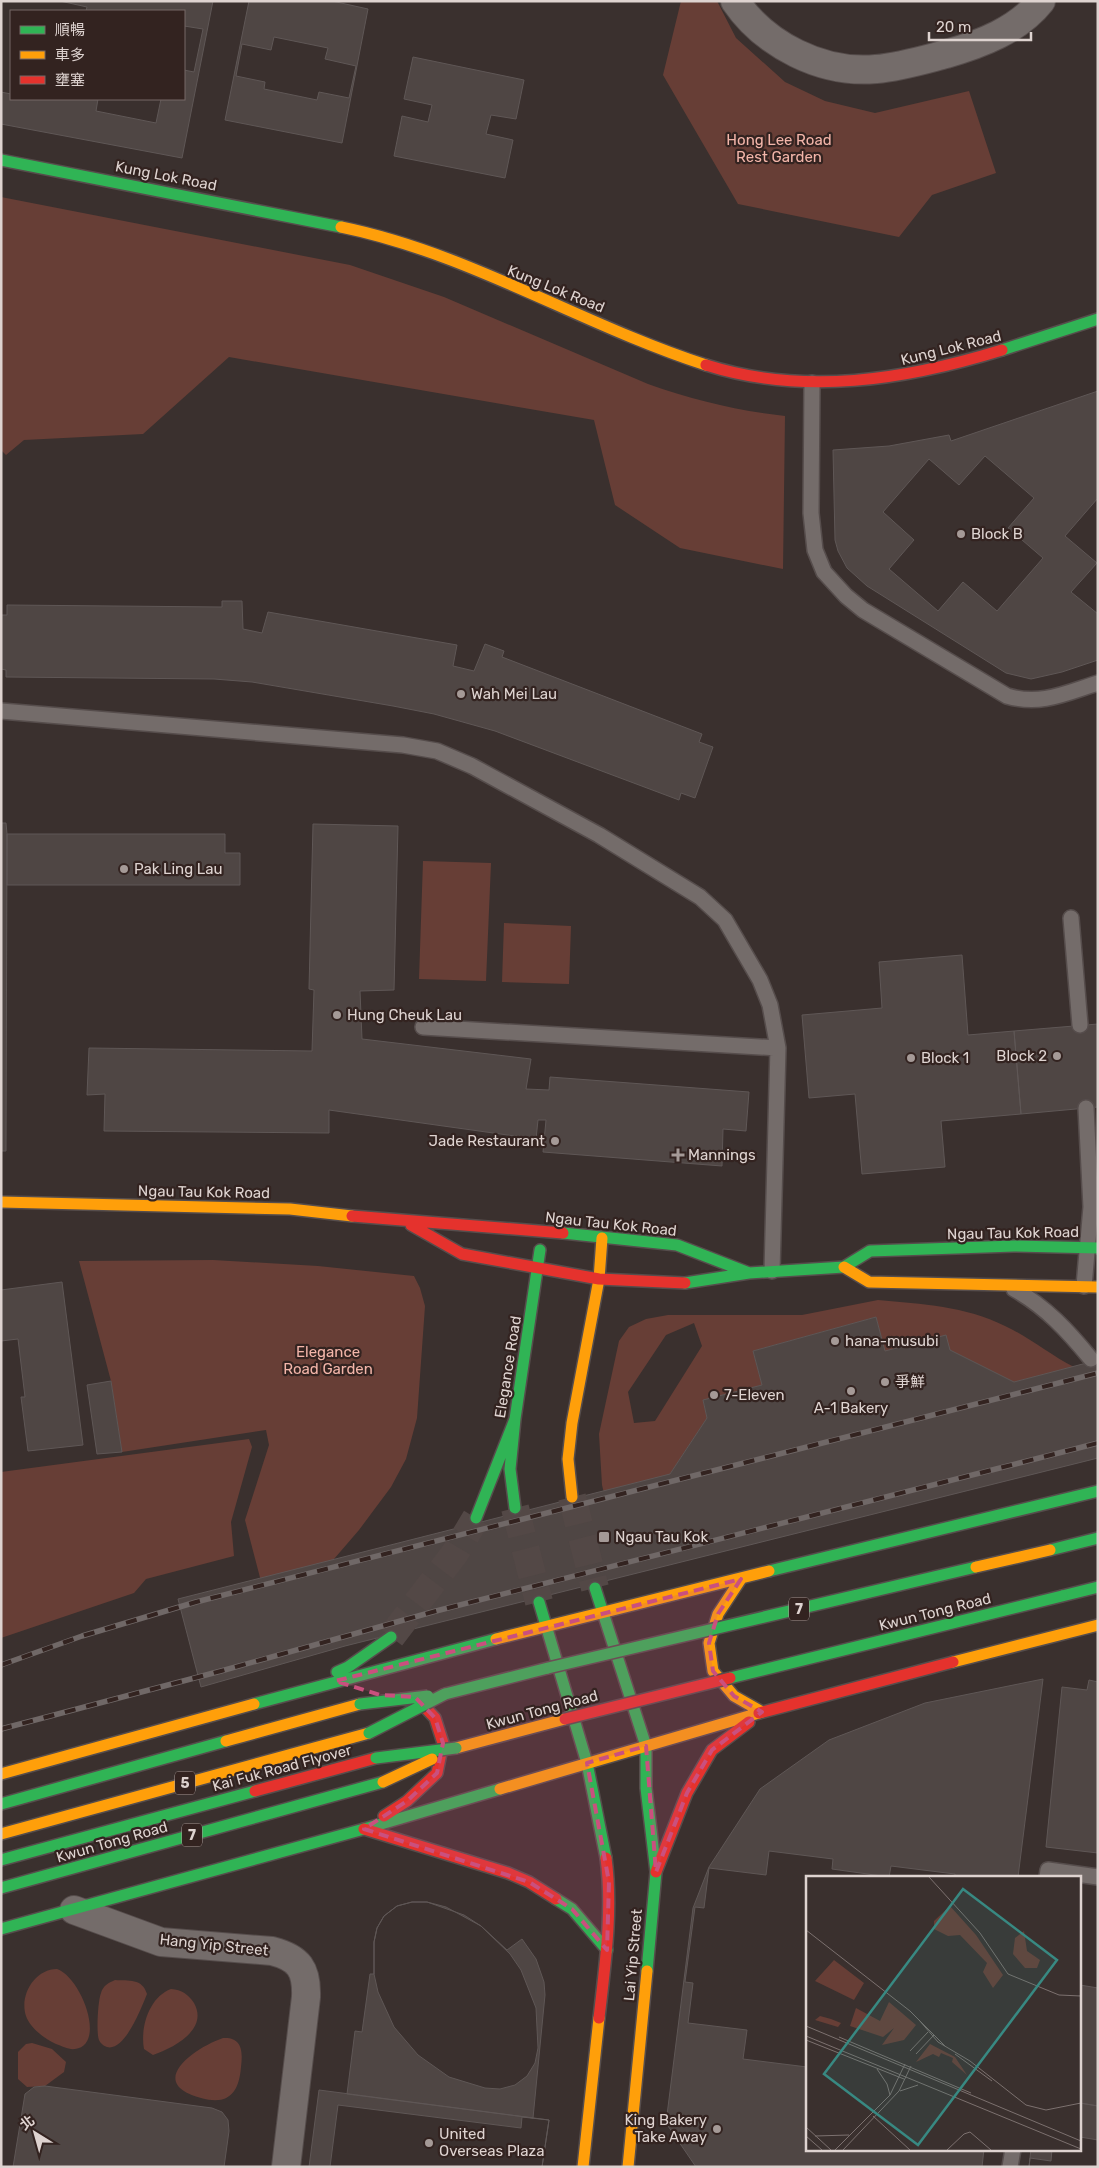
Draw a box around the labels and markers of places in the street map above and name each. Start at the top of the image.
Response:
place label: Block B [971,525,1023,543]
marker: Block B [955,528,967,540]
place label: Wah Mei Lau [471,685,557,703]
marker: Wah Mei Lau [455,688,467,700]
place label: Pak Ling Lau [134,860,223,878]
marker: Pak Ling Lau [118,863,130,875]
place label: Hung Cheuk Lau [347,1006,462,1024]
marker: Hung Cheuk Lau [331,1009,343,1021]
place label: Block 2 [996,1047,1047,1065]
place label: Block 1 [921,1049,969,1067]
marker: Block 2 [1051,1050,1063,1062]
marker: Block 1 [905,1052,917,1064]
place label: Jade Restaurant [429,1132,545,1150]
marker: Jade Restaurant [549,1135,561,1147]
place label: Mannings [688,1146,756,1164]
marker: Mannings [672,1149,684,1161]
place label: hana-musubi [845,1332,939,1350]
marker: hana-musubi [829,1335,841,1347]
place label: 爭鮮 [895,1373,925,1391]
marker: 爭鮮 [879,1376,891,1388]
marker: A-1 Bakery [845,1385,857,1397]
place label: 7-Eleven [724,1386,785,1404]
marker: 7-Eleven [708,1389,720,1401]
place label: A-1 Bakery [814,1399,888,1417]
place label: Ngau Tau Kok [615,1528,708,1546]
marker: Ngau Tau Kok [597,1530,611,1544]
place label: King Bakery Take Away [625,2111,707,2146]
marker: King Bakery Take Away [711,2123,723,2135]
place label: United Overseas Plaza [439,2125,544,2160]
marker: United Overseas Plaza [423,2137,435,2149]

